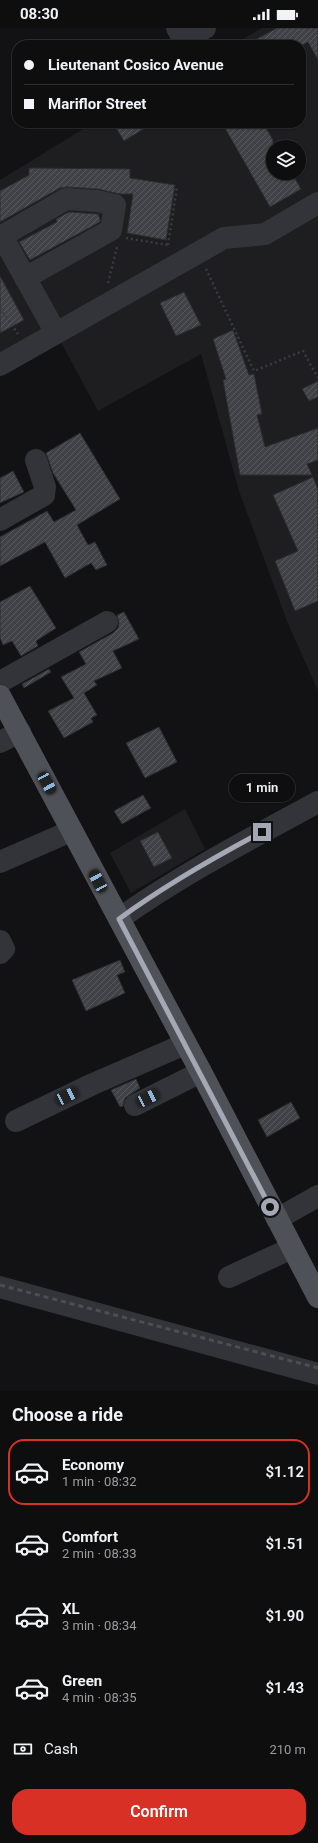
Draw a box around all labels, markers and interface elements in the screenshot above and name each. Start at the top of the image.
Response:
text: 08:30 [20,5,59,23]
text: Lieutenant Cosico Avenue [48,56,224,74]
text: Mariflor Street [48,95,146,113]
map controls [266,140,306,180]
button: layers [266,140,306,180]
car [36,770,58,796]
callout: 1 min [229,774,295,802]
text: 1 min [246,780,278,795]
route end [253,823,271,841]
car [87,868,109,894]
car [54,1085,80,1107]
car [135,1087,161,1109]
route start [261,1198,279,1216]
text: Choose a ride [12,1404,123,1425]
icon: car [14,1454,50,1490]
text: Economy [62,1456,124,1474]
text: $1.12 [265,1463,304,1481]
text: 1 min · 08:32 [62,1474,137,1489]
icon: car [14,1526,50,1562]
text: Comfort [62,1528,118,1546]
text: $1.51 [265,1535,304,1553]
text: 2 min · 08:33 [62,1546,137,1561]
icon: car [14,1598,50,1634]
text: XL [62,1600,80,1618]
text: $1.90 [265,1607,304,1625]
text: 3 min · 08:34 [62,1618,137,1633]
icon: car [14,1670,50,1706]
text: Green [62,1672,102,1690]
text: $1.43 [265,1679,304,1697]
text: 4 min · 08:35 [62,1690,137,1705]
icon: cash [12,1738,34,1760]
text: Cash [44,1740,78,1758]
text: 210 m [269,1742,306,1757]
button: Confirm [12,1789,306,1835]

